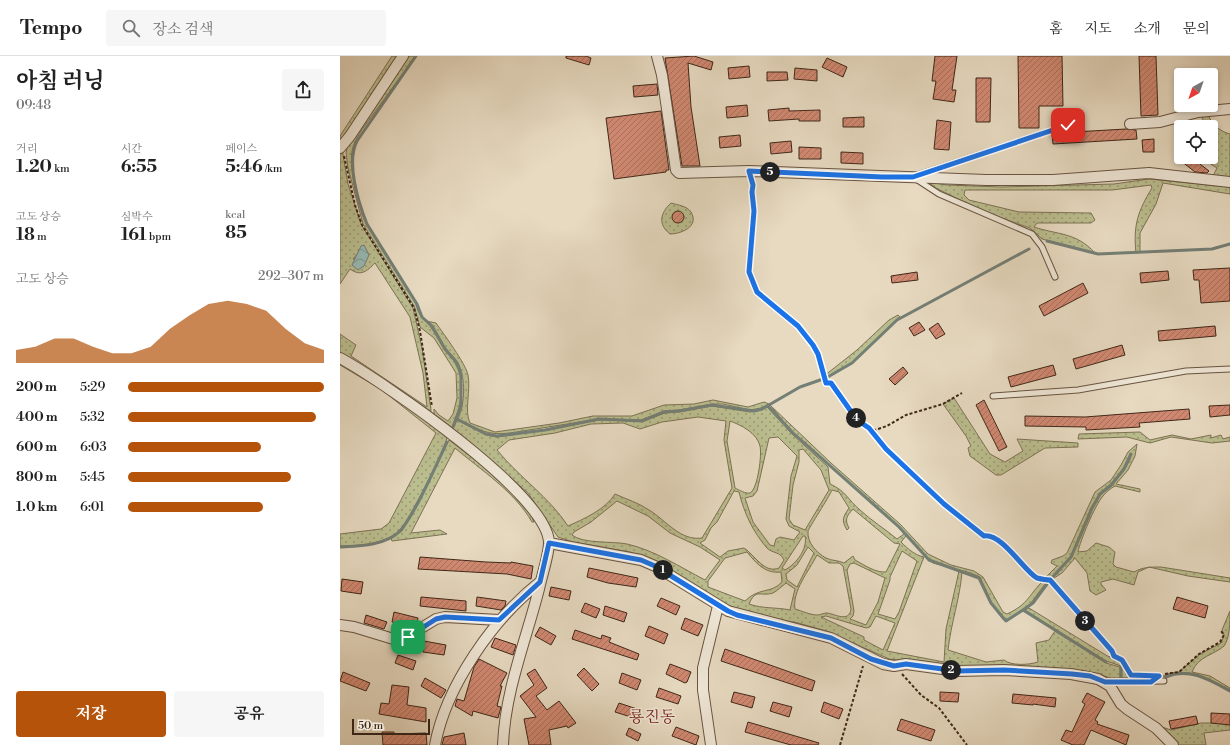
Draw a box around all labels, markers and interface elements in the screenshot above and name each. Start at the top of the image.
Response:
search box [106,10,386,46]
text: Tempo [20,16,82,40]
icon: search [120,17,142,39]
text: 장소 검색 [152,20,213,39]
text: 홈 [1049,20,1063,38]
text: 지도 [1085,20,1112,38]
text: 소개 [1134,20,1161,38]
text: 문의 [1183,20,1210,38]
text: 아침 러닝 [16,68,105,95]
north arrow [1174,68,1218,112]
map controls [1174,68,1218,164]
button: share [282,69,324,111]
text: 09:48 [16,97,51,113]
pin [1051,108,1085,142]
icon: check [1057,114,1079,136]
button: locate [1174,120,1218,164]
text: 거리 [16,142,37,156]
text: 시간 [121,142,142,156]
text: 페이스 [225,142,257,156]
text: 1.20 [16,156,52,178]
text: 6:55 [121,156,157,178]
text: 5:46 [225,156,263,178]
text: km [52,162,70,176]
text: /km [263,162,282,176]
pin: 5 [760,162,780,182]
text: 5 [767,165,773,179]
text: kcal [225,208,245,222]
text: 고도 상승 [16,210,61,224]
text: 심박수 [121,210,153,224]
text: 85 [225,222,247,244]
text: 18 [16,224,35,246]
text: 161 [121,224,147,246]
text: m [35,230,47,244]
text: bpm [147,230,171,244]
text: 292–307 m [258,268,324,284]
text: 고도 상승 [16,271,69,287]
text: 200 m [16,379,57,395]
text: 5:29 [80,379,105,395]
pin: 4 [846,408,866,428]
text: 400 m [16,409,58,425]
text: 5:32 [80,409,105,425]
text: 4 [852,411,860,425]
text: 600 m [16,439,57,455]
text: 6:03 [80,439,107,455]
text: 800 m [16,469,57,485]
text: 5:45 [80,469,105,485]
text: 1.0 km [16,499,57,515]
text: 6:01 [80,499,105,515]
pin: 1 [653,560,673,580]
text: 1 [660,563,666,577]
pin: 3 [1075,611,1095,631]
text: 3 [1082,614,1088,628]
pin [391,620,425,654]
icon: arrive [397,626,419,648]
pin: 2 [941,660,961,680]
text: 2 [948,663,954,677]
button: 저장 [16,691,166,737]
button: 공유 [174,691,324,737]
district label: 룡진동 [629,707,676,727]
scale bar [352,717,430,736]
text: 50 m [358,719,383,733]

